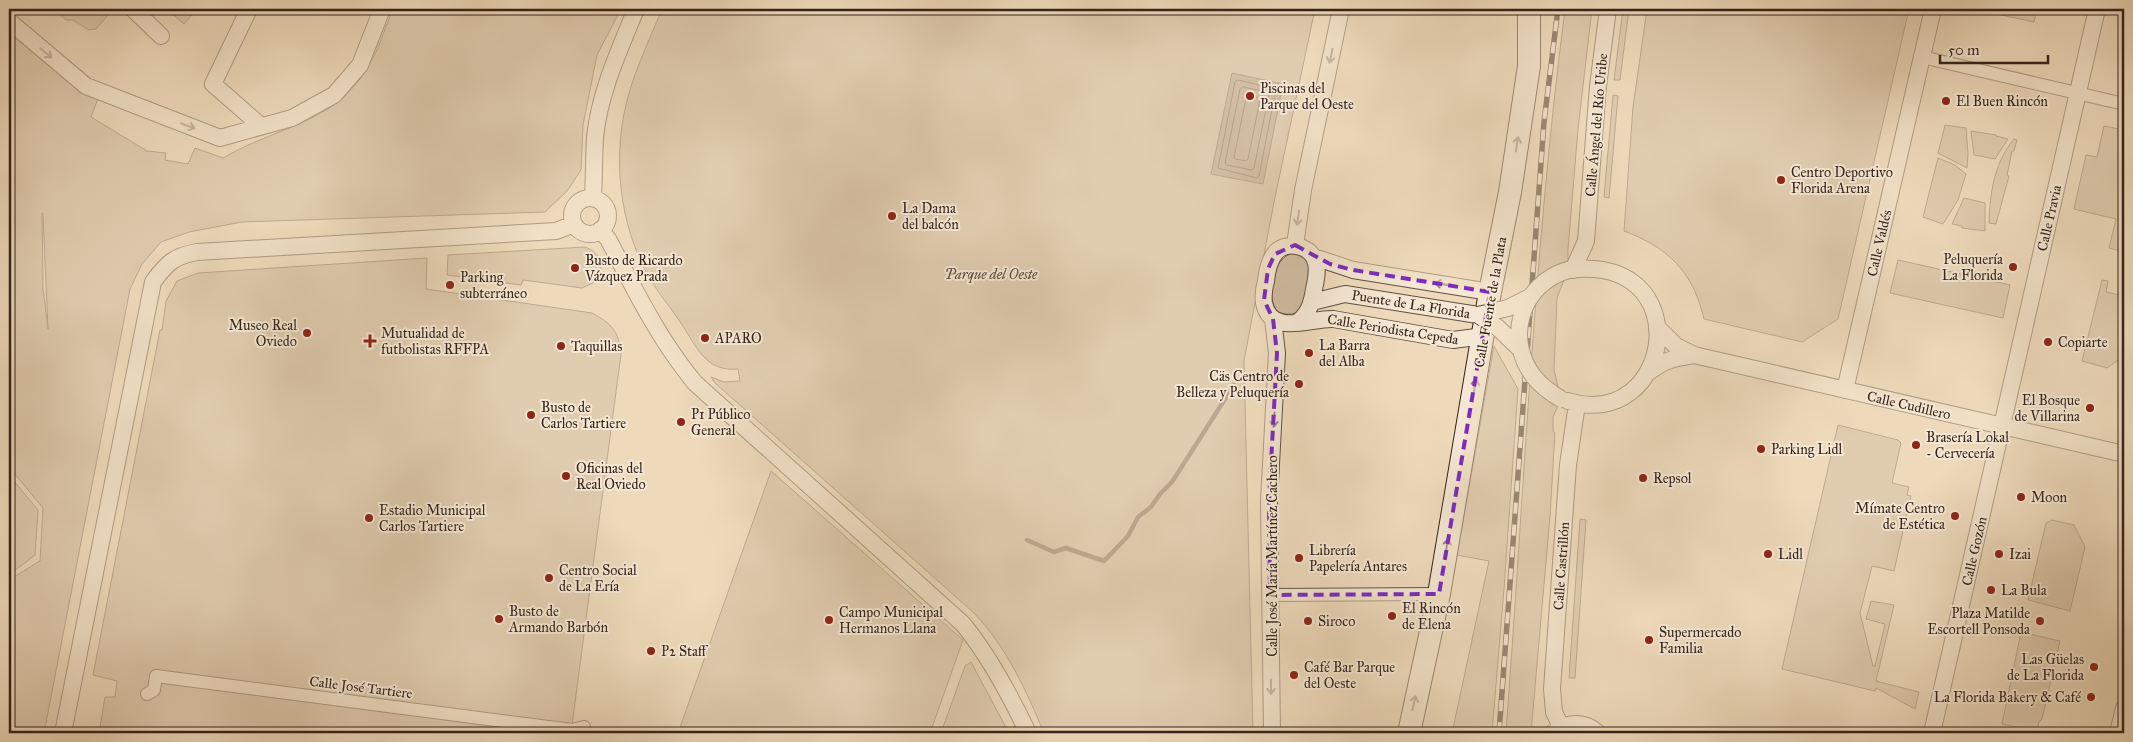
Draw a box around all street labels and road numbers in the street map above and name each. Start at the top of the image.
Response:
street label: Calle Ángel del Río Uribe [1580,52,1611,197]
street label: Calle Pravia [2034,183,2065,253]
street label: Calle Valdés [1864,208,1895,278]
street label: Calle Fuente de la Plata [1471,235,1510,369]
street label: Puente de La Florida [1350,287,1471,322]
street label: Calle Periodista Cepeda [1326,311,1460,348]
street label: Calle Cudillero [1865,388,1952,423]
street label: Calle José María Martínez Cachero [1264,455,1282,657]
street label: Calle Gozón [1958,514,1991,587]
street label: Calle Castrillón [1550,521,1573,611]
street label: Calle José Tartiere [308,673,414,703]

